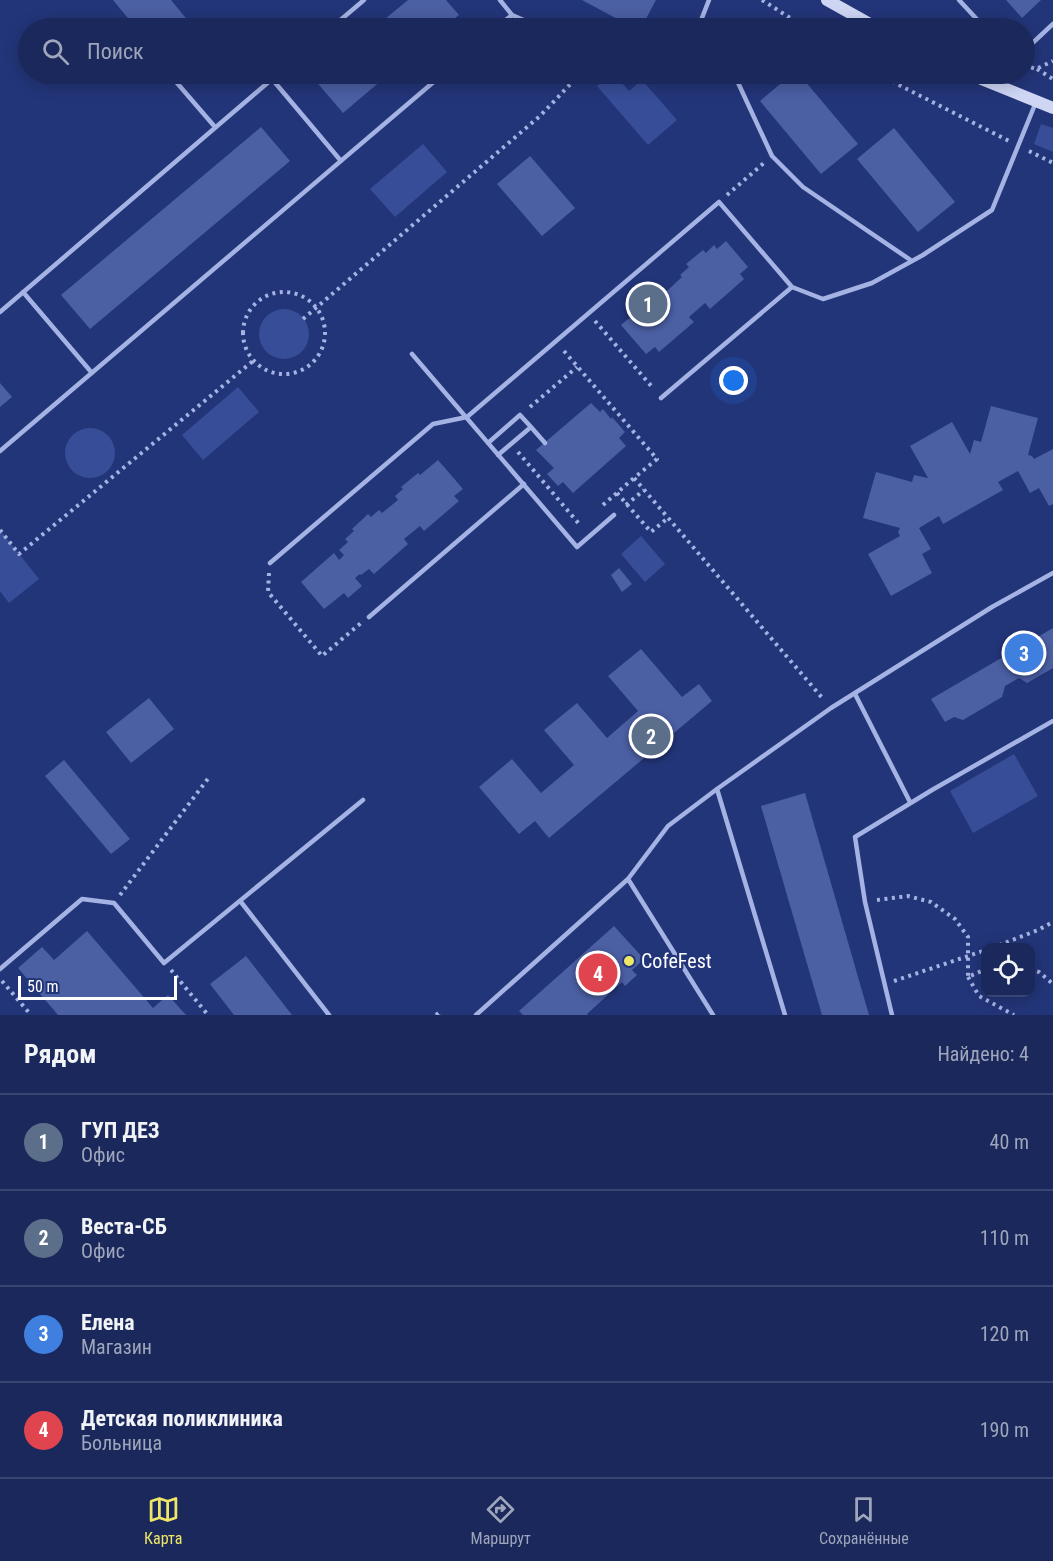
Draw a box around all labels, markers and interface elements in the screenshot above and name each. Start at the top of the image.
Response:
search box [18,18,1035,84]
icon: search [39,35,72,68]
text: Поиск [87,39,144,64]
pin: 1 [628,282,668,326]
your location [719,366,748,395]
pin: 3 [1004,630,1044,676]
pin: 2 [632,714,670,758]
map controls [981,943,1035,997]
button: locate [981,943,1035,997]
place label: CofeFest [641,949,712,973]
pin: 4 [578,950,618,996]
marker: CofeFest [622,954,636,968]
scale bar [18,973,177,1001]
text: 50 m [27,977,59,996]
text: Рядом [24,1039,96,1069]
text: Найдено: 4 [937,1042,1029,1066]
text: ГУП ДЕЗ [81,1118,160,1143]
text: 1 [38,1130,49,1154]
text: 40 m [990,1130,1029,1154]
text: Офис [81,1143,125,1167]
text: Веста-СБ [81,1214,167,1239]
text: 2 [38,1226,49,1250]
text: 110 m [980,1226,1029,1250]
text: Офис [81,1239,125,1263]
text: Елена [81,1310,135,1335]
text: 3 [38,1322,49,1346]
text: 120 m [980,1322,1029,1346]
text: Магазин [81,1335,152,1359]
text: Детская поликлиника [81,1406,283,1431]
text: 4 [38,1418,49,1442]
text: 190 m [980,1418,1029,1442]
text: Больница [81,1431,162,1455]
tab: Карта [144,1493,182,1548]
tab: Маршрут [471,1493,531,1548]
tab: Сохранённые [819,1493,909,1548]

